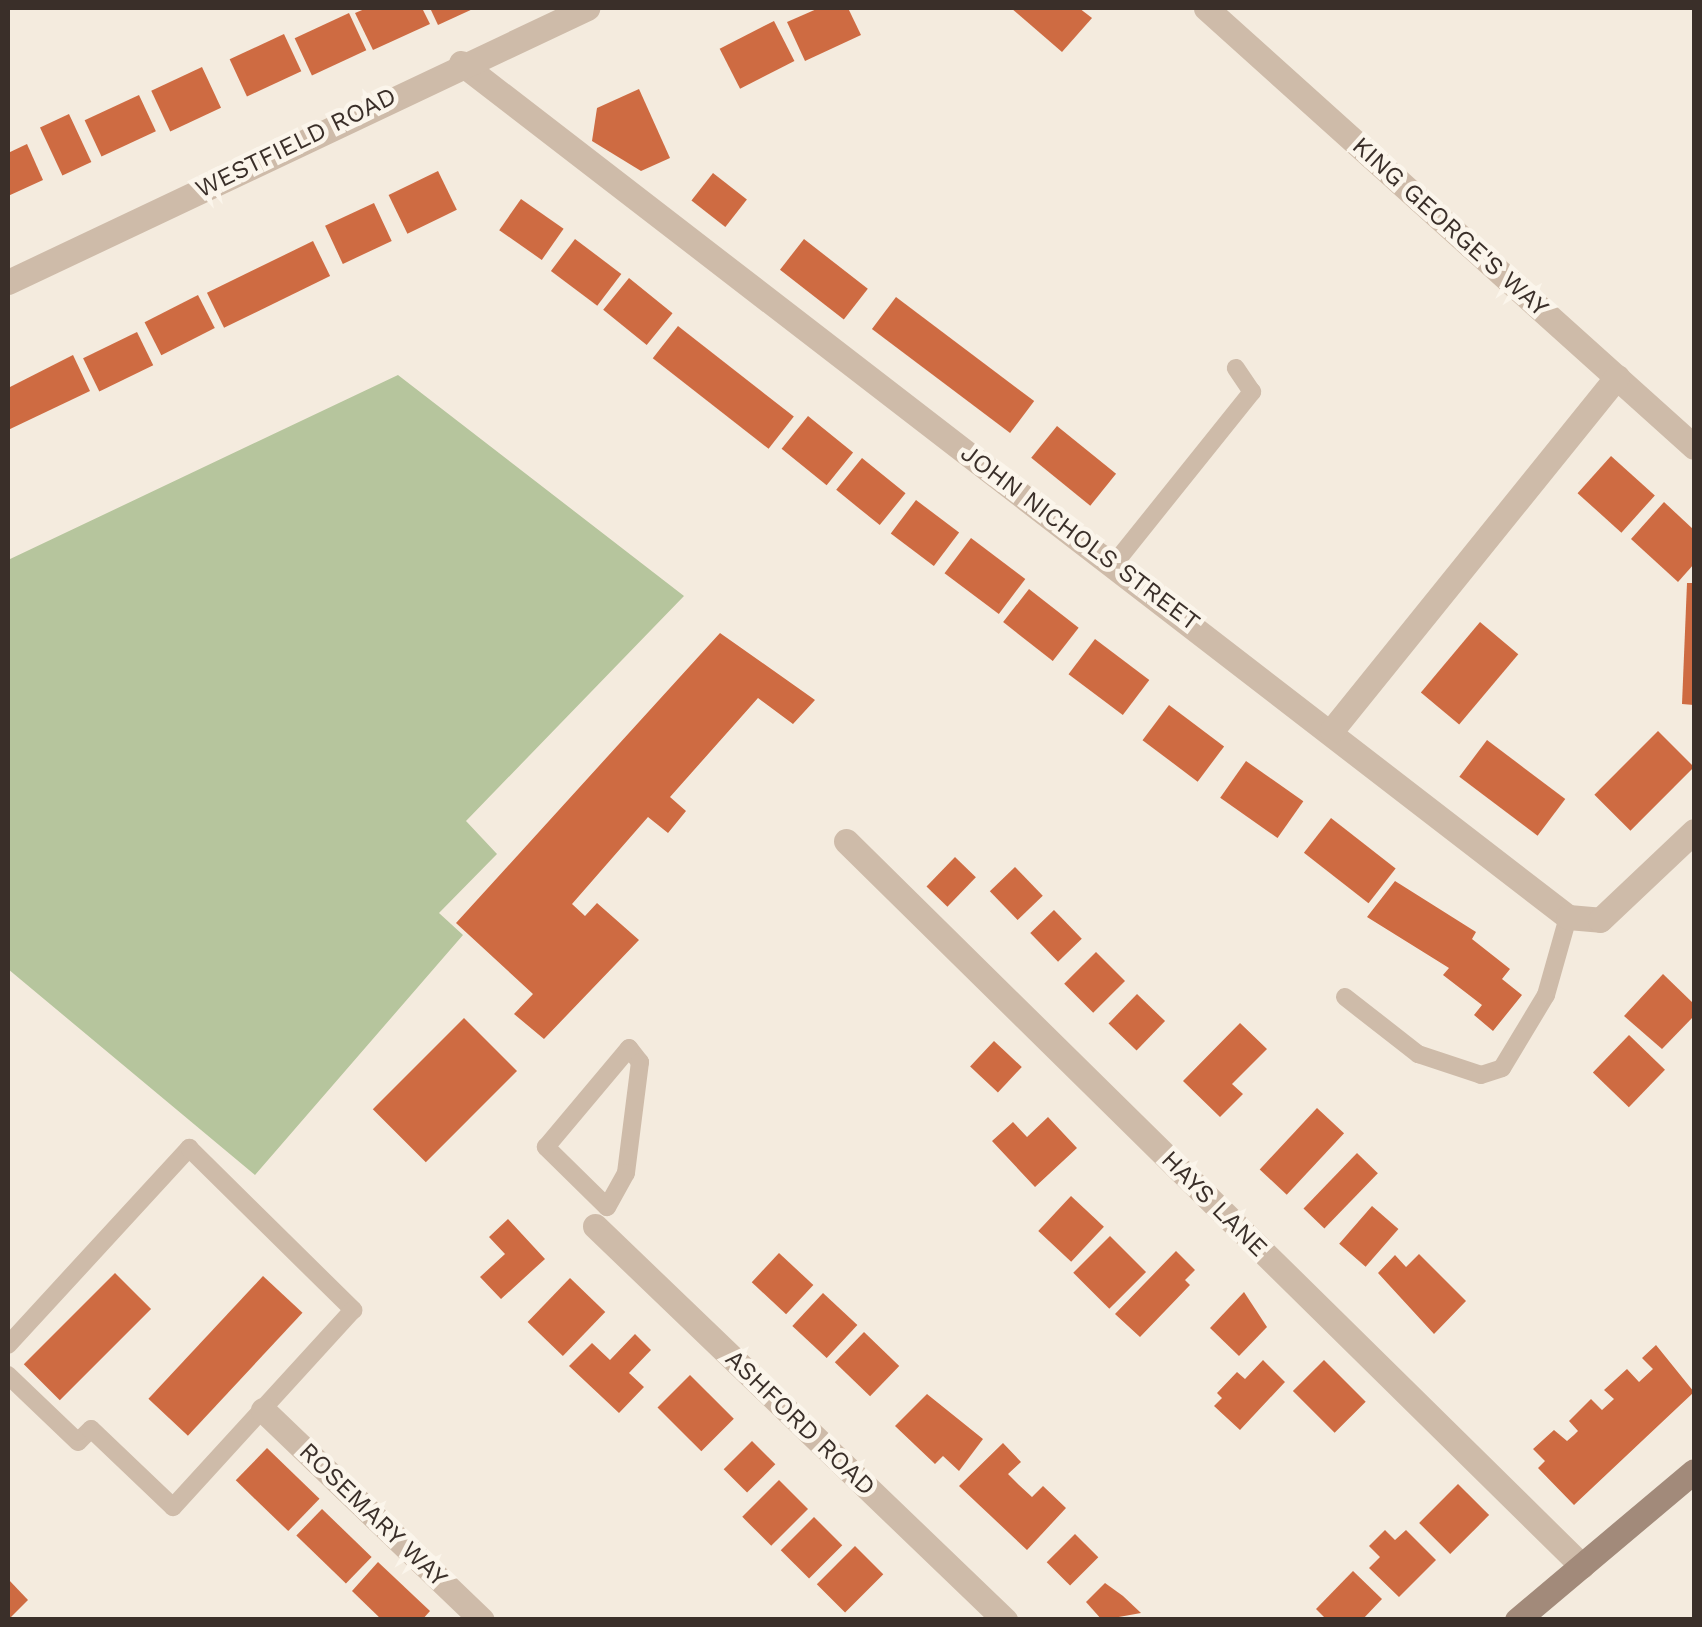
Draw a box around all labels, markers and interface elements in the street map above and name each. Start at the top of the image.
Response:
street label: WESTFIELD ROAD [191,81,401,205]
street label: KING GEORGE'S WAY [1345,131,1555,323]
street label: JOHN NICHOLS STREET [955,438,1205,638]
street label: HAYS LANE [1155,1145,1273,1263]
street label: ASHFORD ROAD [719,1344,881,1502]
street label: ROSEMARY WAY [292,1436,454,1594]

